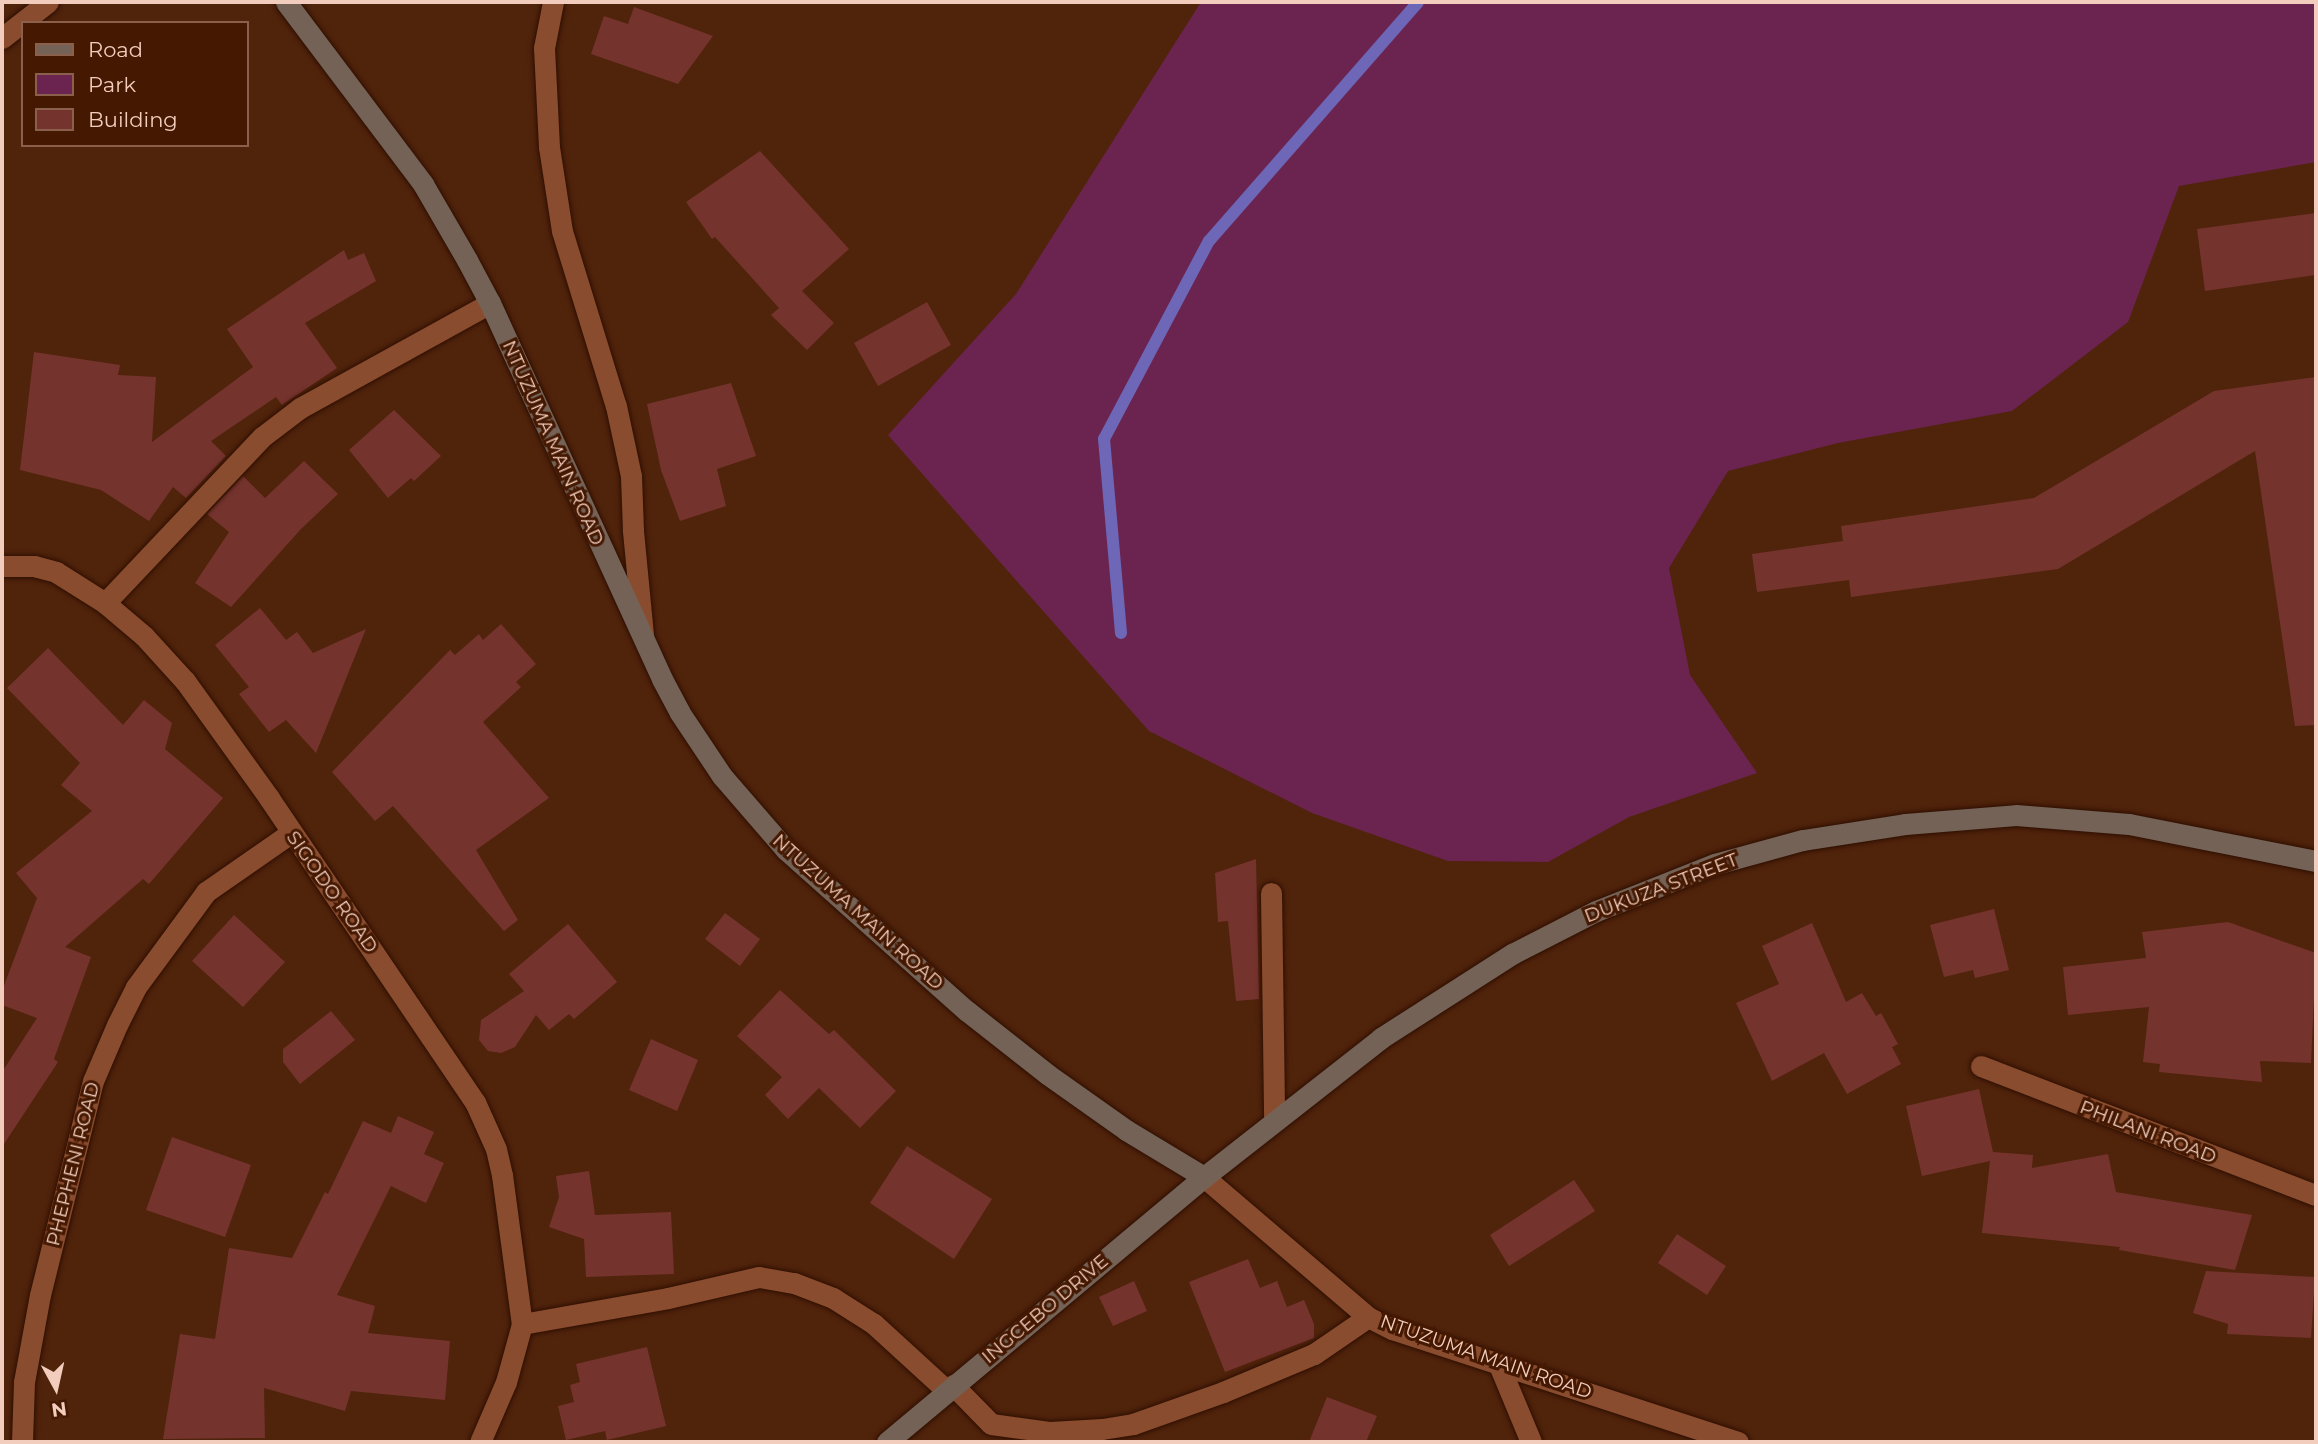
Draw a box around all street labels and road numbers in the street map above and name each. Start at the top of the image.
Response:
street label: NTUZUMA MAIN ROAD [497,337,609,549]
street label: SIGODO ROAD [282,827,382,957]
street label: NTUZUMA MAIN ROAD [768,829,948,995]
street label: DUKUZA STREET [1581,848,1741,928]
street label: PHEPHENI ROAD [42,1080,104,1248]
street label: PHILANI ROAD [2077,1095,2219,1169]
street label: INGCEBO DRIVE [977,1250,1113,1368]
street label: NTUZUMA MAIN ROAD [1377,1310,1595,1404]

